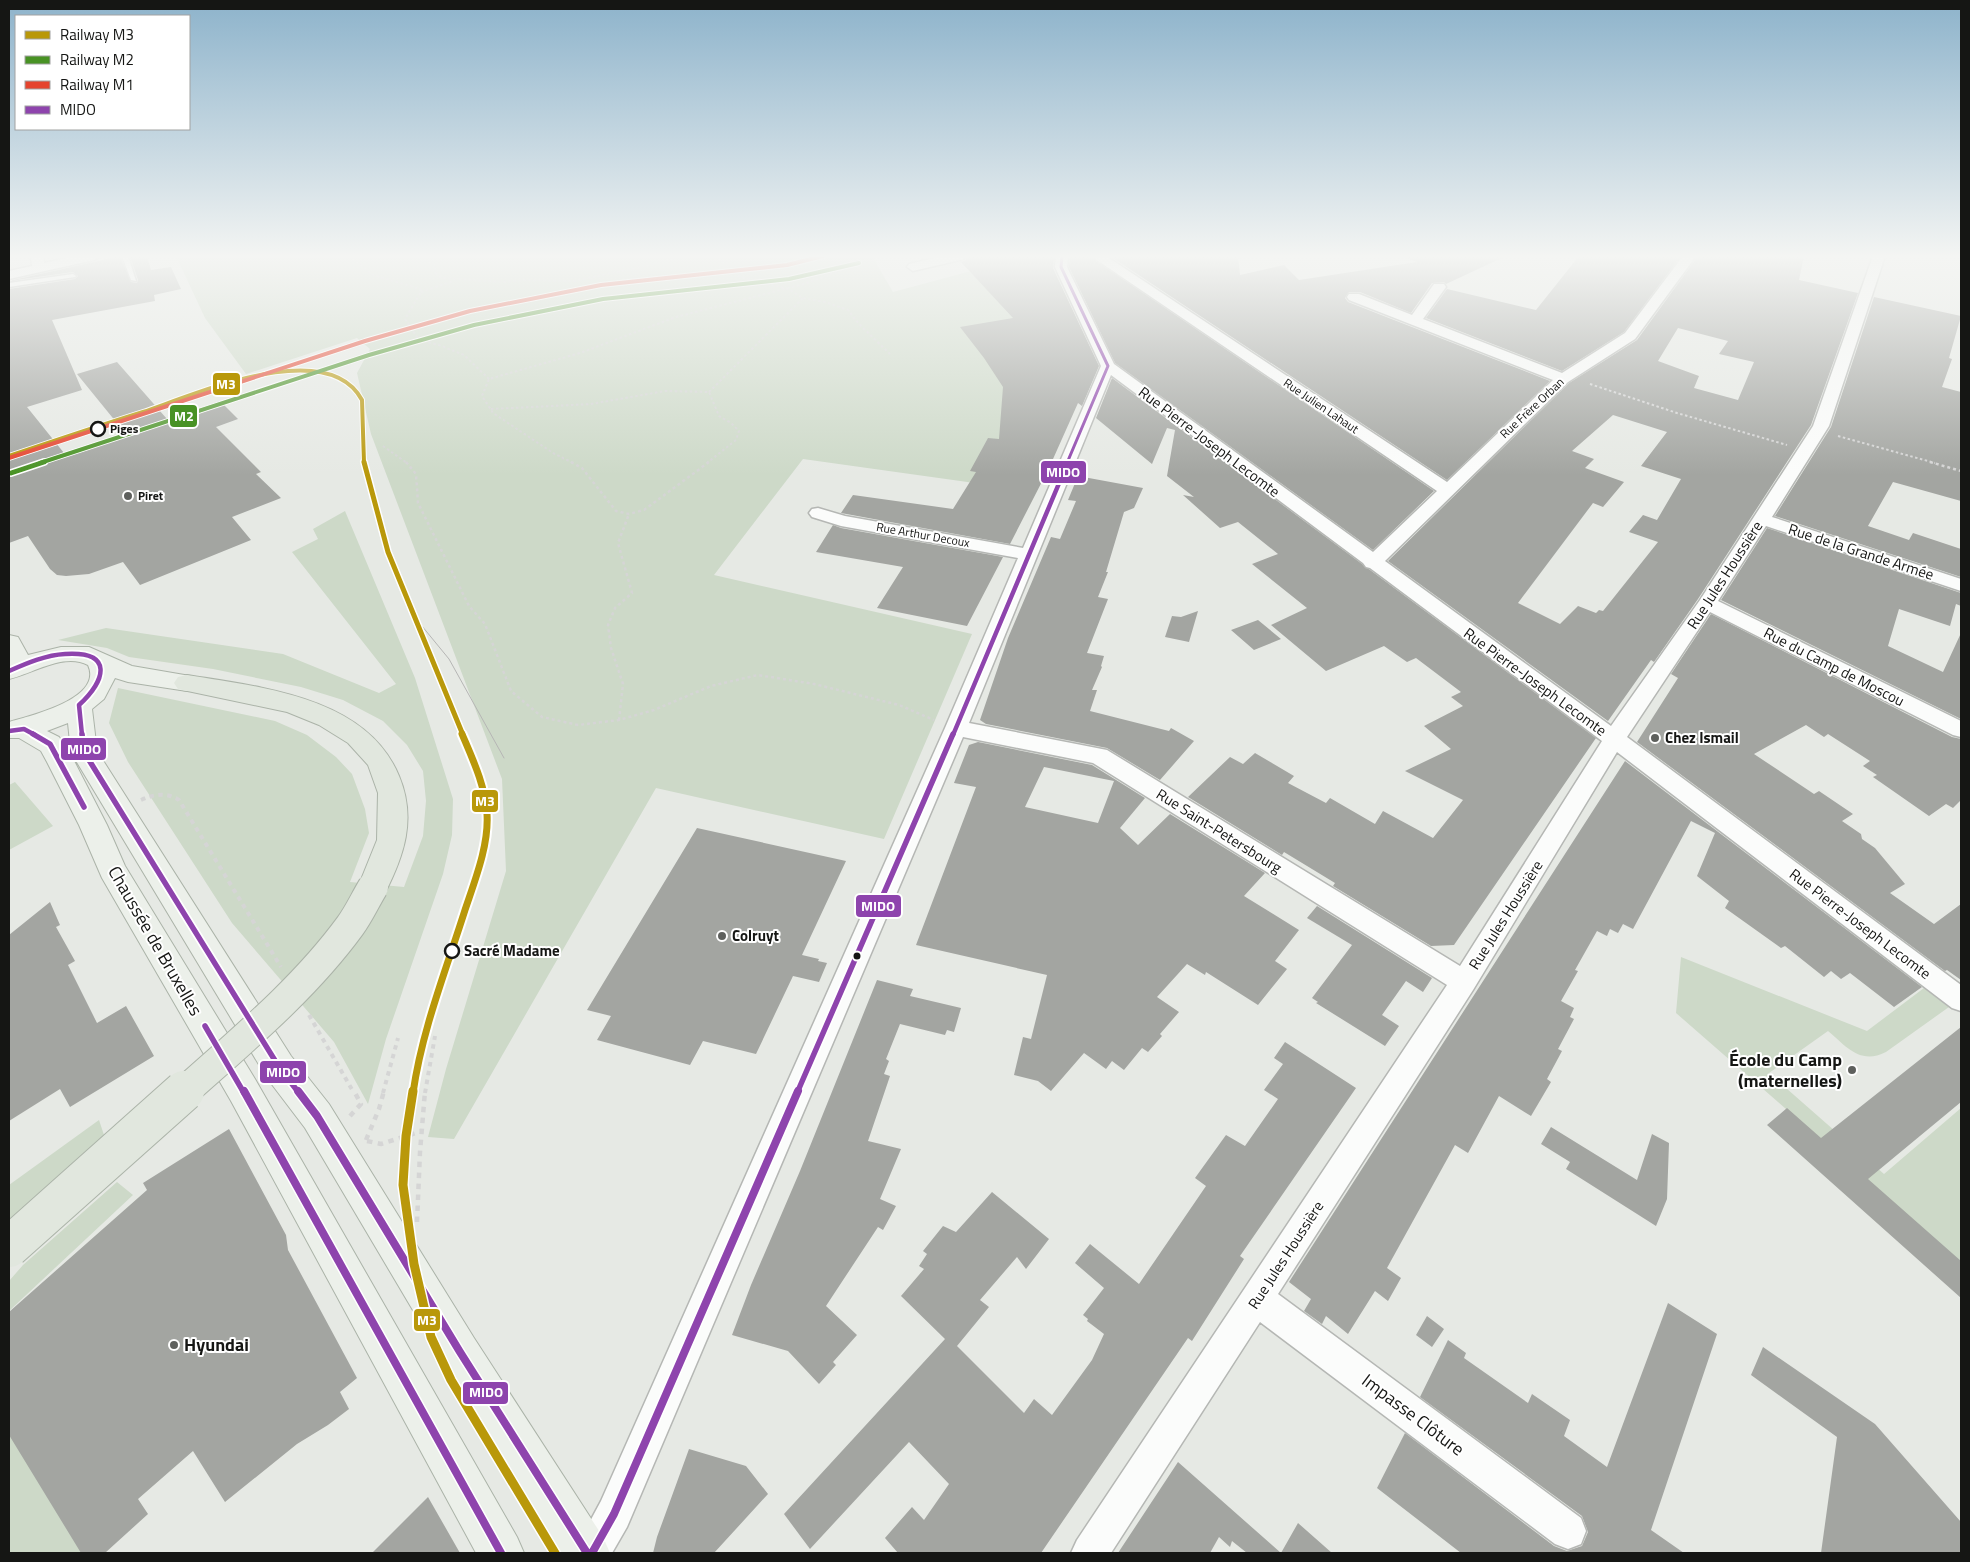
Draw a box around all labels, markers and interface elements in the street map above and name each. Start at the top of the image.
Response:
legend [15,15,190,130]
text: Railway M3 [60,23,134,46]
text: Railway M2 [60,48,134,71]
text: Railway M1 [60,73,134,96]
text: MIDO [60,98,96,121]
line badge: M3 [212,372,241,396]
text: M3 [216,373,236,394]
street label: Rue Julien Lahaut [1280,373,1364,438]
street label: Rue Frère Orban [1495,373,1568,443]
street label: Rue Pierre-Joseph Lecomte [1134,381,1285,503]
line badge: M2 [169,404,198,428]
text: M2 [174,405,194,426]
place label: Piges [110,419,139,438]
marker: Piges [90,421,106,437]
line badge: MIDO [1040,460,1087,484]
text: MIDO [1046,461,1080,482]
place label: Piret [138,486,164,505]
marker: Piret [122,490,134,502]
street label: Rue Jules Houssière [1681,516,1768,633]
street label: Rue Arthur Decoux [875,517,972,552]
street label: Rue de la Grande Armée [1785,517,1937,586]
street label: Rue du Camp de Moscou [1760,621,1909,712]
street label: Rue Pierre-Joseph Lecomte [1459,622,1612,741]
place label: Chez Ismail [1665,726,1739,749]
marker: Chez Ismail [1649,732,1661,744]
line badge: MIDO [60,737,107,761]
text: MIDO [67,738,101,759]
street label: Rue Saint-Petersbourg [1152,783,1287,879]
line badge: M3 [471,789,499,813]
text: M3 [475,790,495,811]
street label: Rue Jules Houssière [1463,856,1548,974]
street label: Chaussée de Bruxelles [101,861,209,1021]
street label: Rue Pierre-Joseph Lecomte [1785,863,1936,985]
line badge: MIDO [855,894,902,918]
text: MIDO [861,895,895,916]
place label: Colruyt [732,924,779,947]
marker: Colruyt [716,930,728,942]
place label: Sacré Madame [464,939,560,962]
marker: Sacré Madame [444,943,460,959]
unlabelled marker [852,951,862,961]
place label: École du Camp (maternelles) [1729,1046,1842,1094]
line badge: MIDO [259,1060,307,1084]
text: MIDO [266,1061,300,1082]
marker: École du Camp (maternelles) [1846,1064,1858,1076]
street label: Rue Jules Houssière [1242,1196,1329,1313]
line badge: M3 [413,1308,441,1332]
text: M3 [417,1309,437,1330]
place label: Hyundai [184,1331,249,1358]
marker: Hyundai [168,1339,180,1351]
street label: Impasse Clôture [1356,1367,1470,1462]
line badge: MIDO [462,1381,509,1405]
text: MIDO [469,1381,503,1402]

